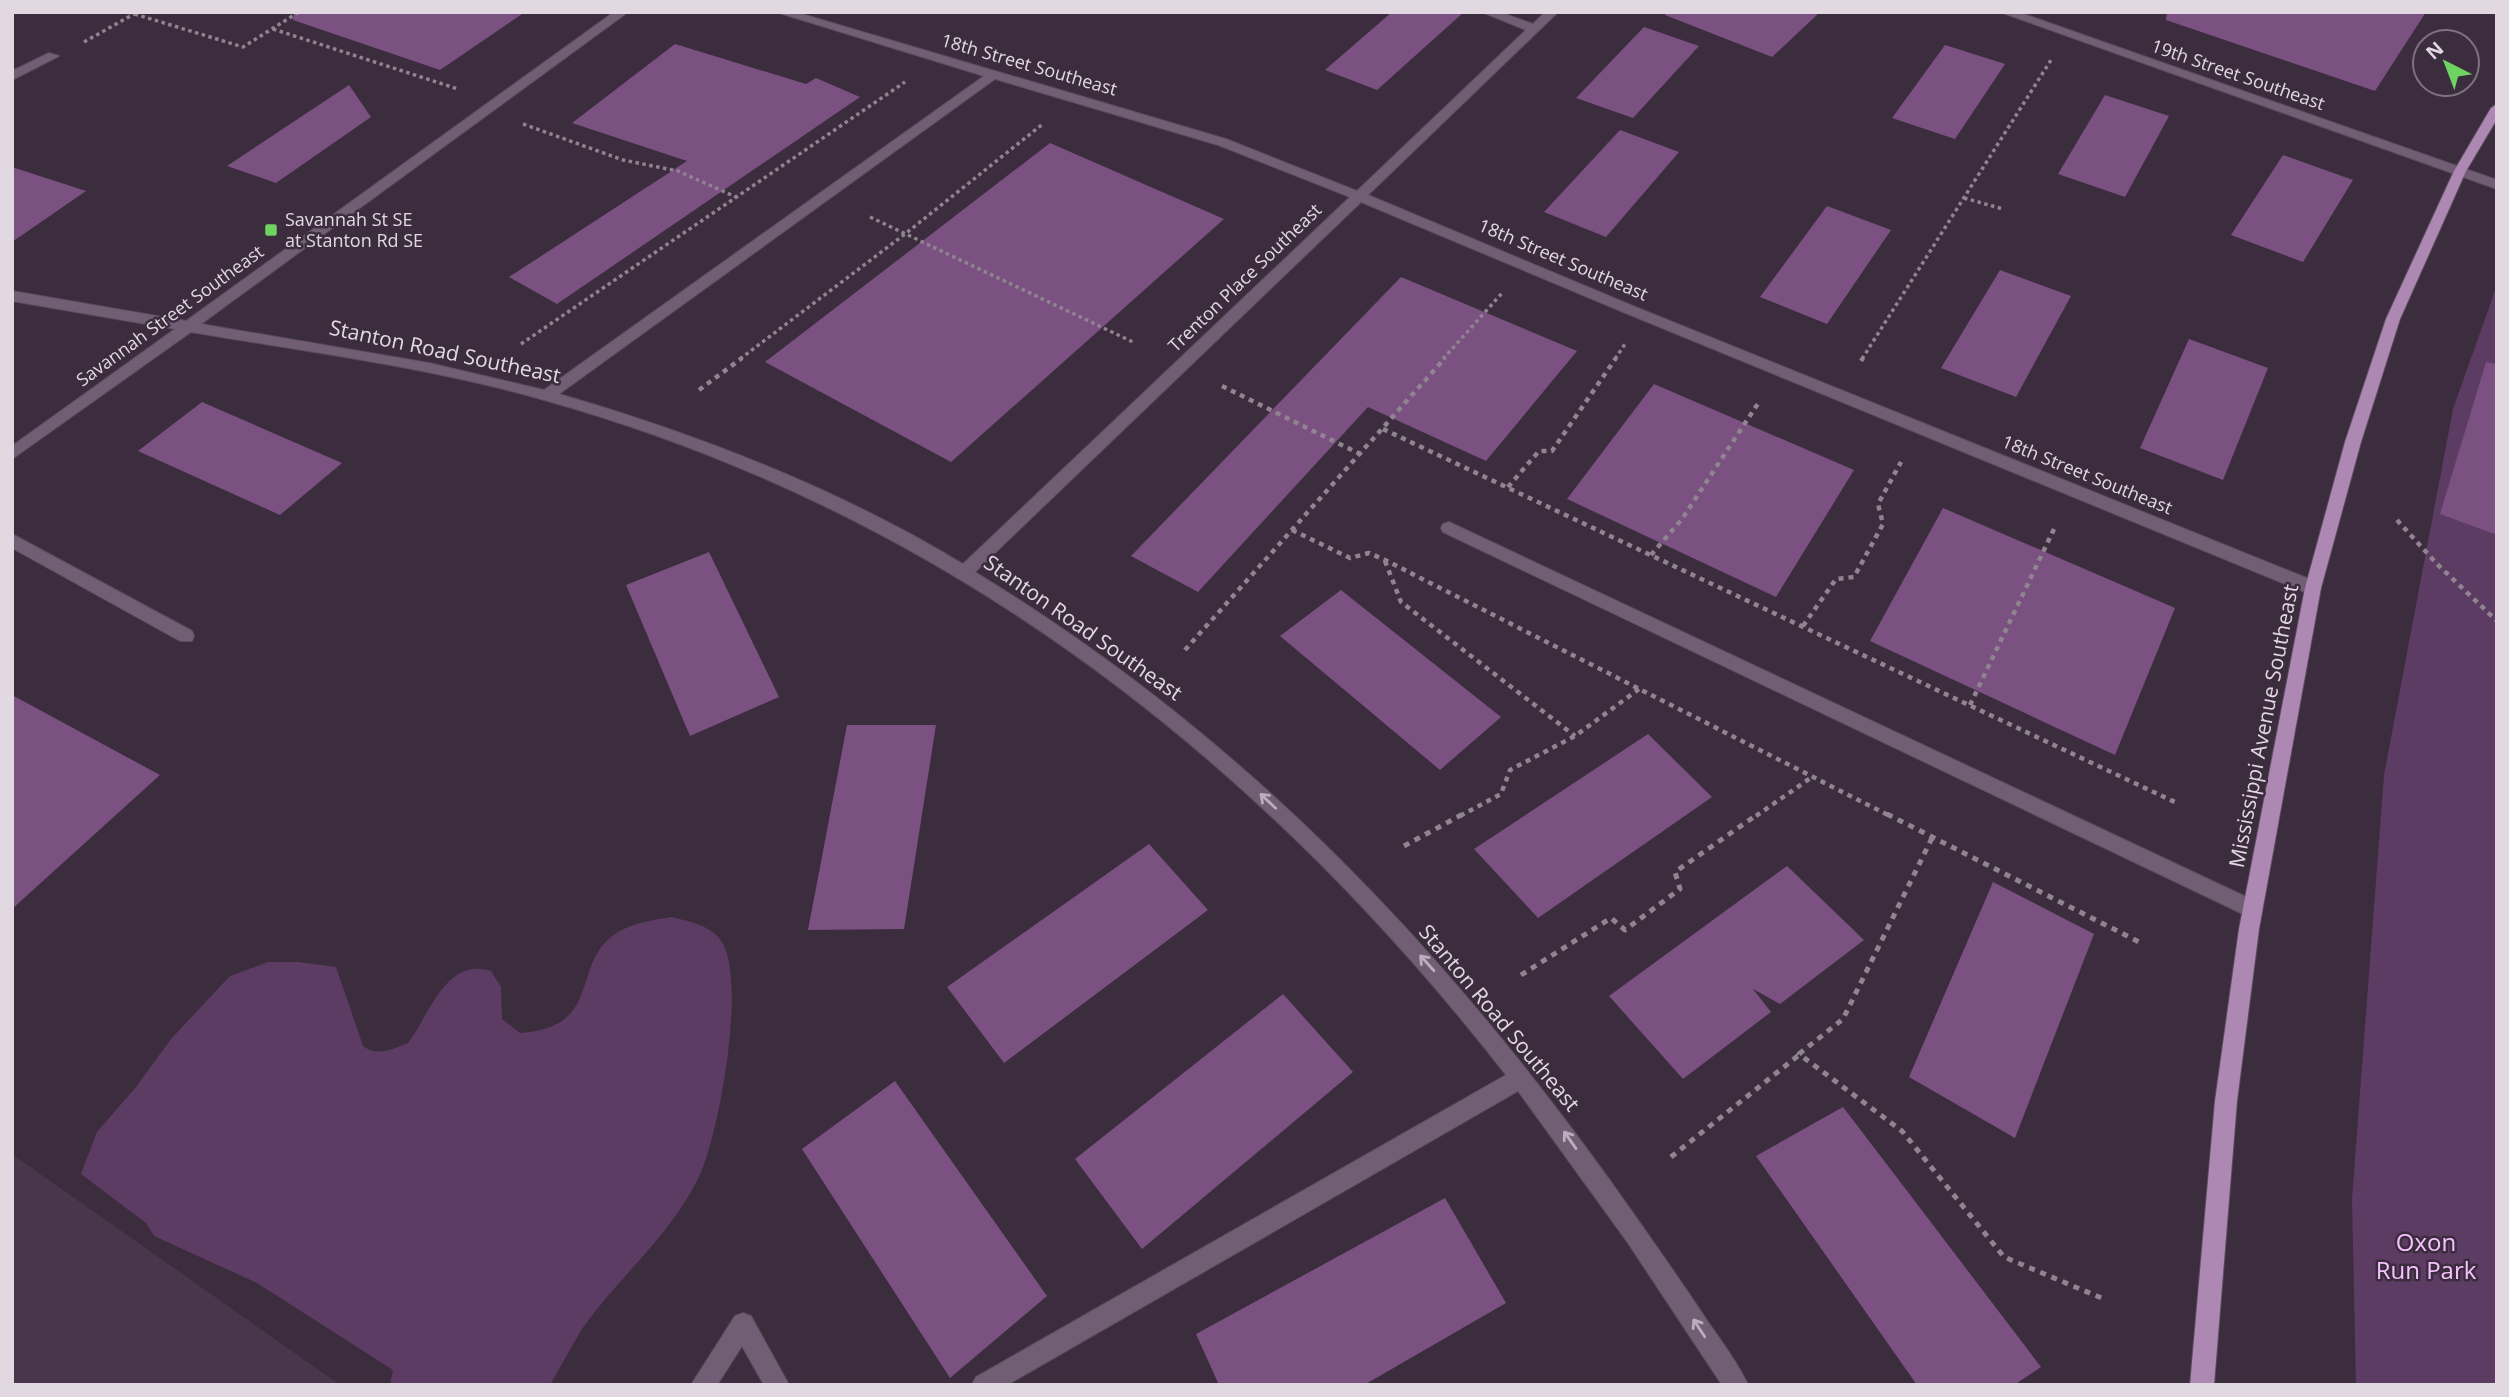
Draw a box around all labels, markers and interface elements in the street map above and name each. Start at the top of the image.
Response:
street label: 18th Street Southeast [939,27,1120,101]
north arrow [2411,28,2481,98]
street label: 19th Street Southeast [2148,33,2328,115]
text: N [2420,36,2449,65]
street label: Trenton Place Southeast [1162,198,1326,357]
place label: Savannah St SE at Stanton Rd SE [285,207,423,252]
street label: 18th Street Southeast [1475,212,1652,306]
marker: Savannah St SE at Stanton Rd SE [263,222,279,238]
street label: Savannah Street Southeast [71,239,268,391]
street label: Stanton Road Southeast [327,313,564,389]
street label: 18th Street Southeast [1999,429,2176,519]
street label: Stanton Road Southeast [979,548,1188,706]
street label: Mississippi Avenue Southeast [2222,582,2304,870]
one-way arrow [1259,793,1276,810]
street label: Stanton Road Southeast [1413,918,1586,1117]
one-way arrow [1419,955,1435,973]
one-way arrow [1563,1131,1577,1150]
park label: Oxon Run Park [2376,1225,2477,1286]
one-way arrow [1692,1318,1706,1338]

